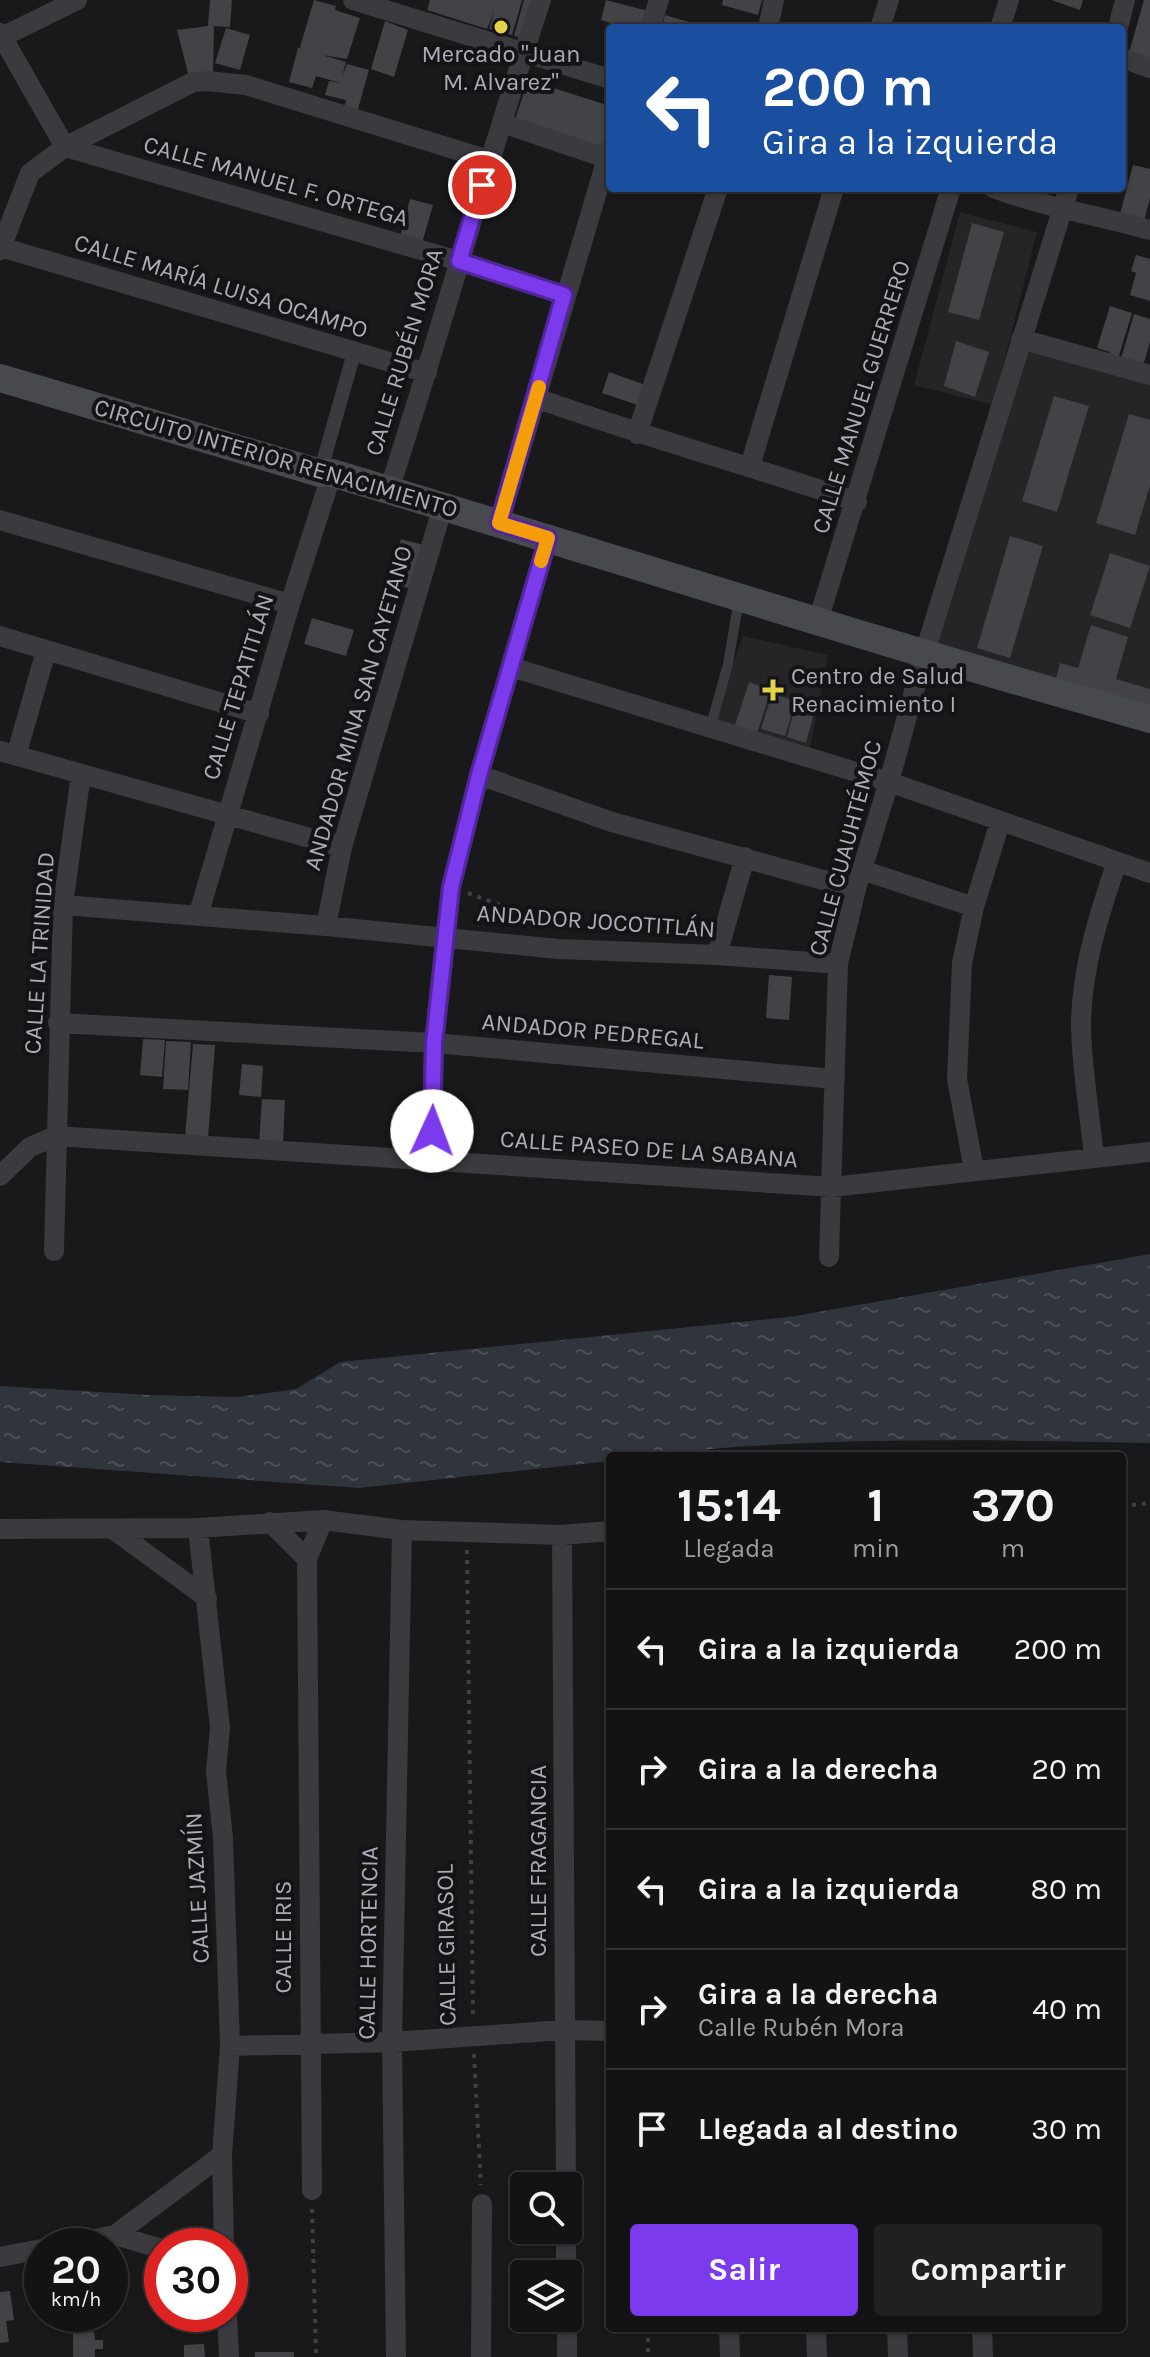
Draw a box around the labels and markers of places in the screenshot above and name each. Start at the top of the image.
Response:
marker: Mercado "Juan M. Alvarez" [492,18,510,36]
place label: Mercado "Juan M. Alvarez" [421,40,581,96]
pin [448,151,516,219]
place label: Centro de Salud Renacimiento I [791,662,964,718]
marker: Centro de Salud Renacimiento I [762,679,784,701]

